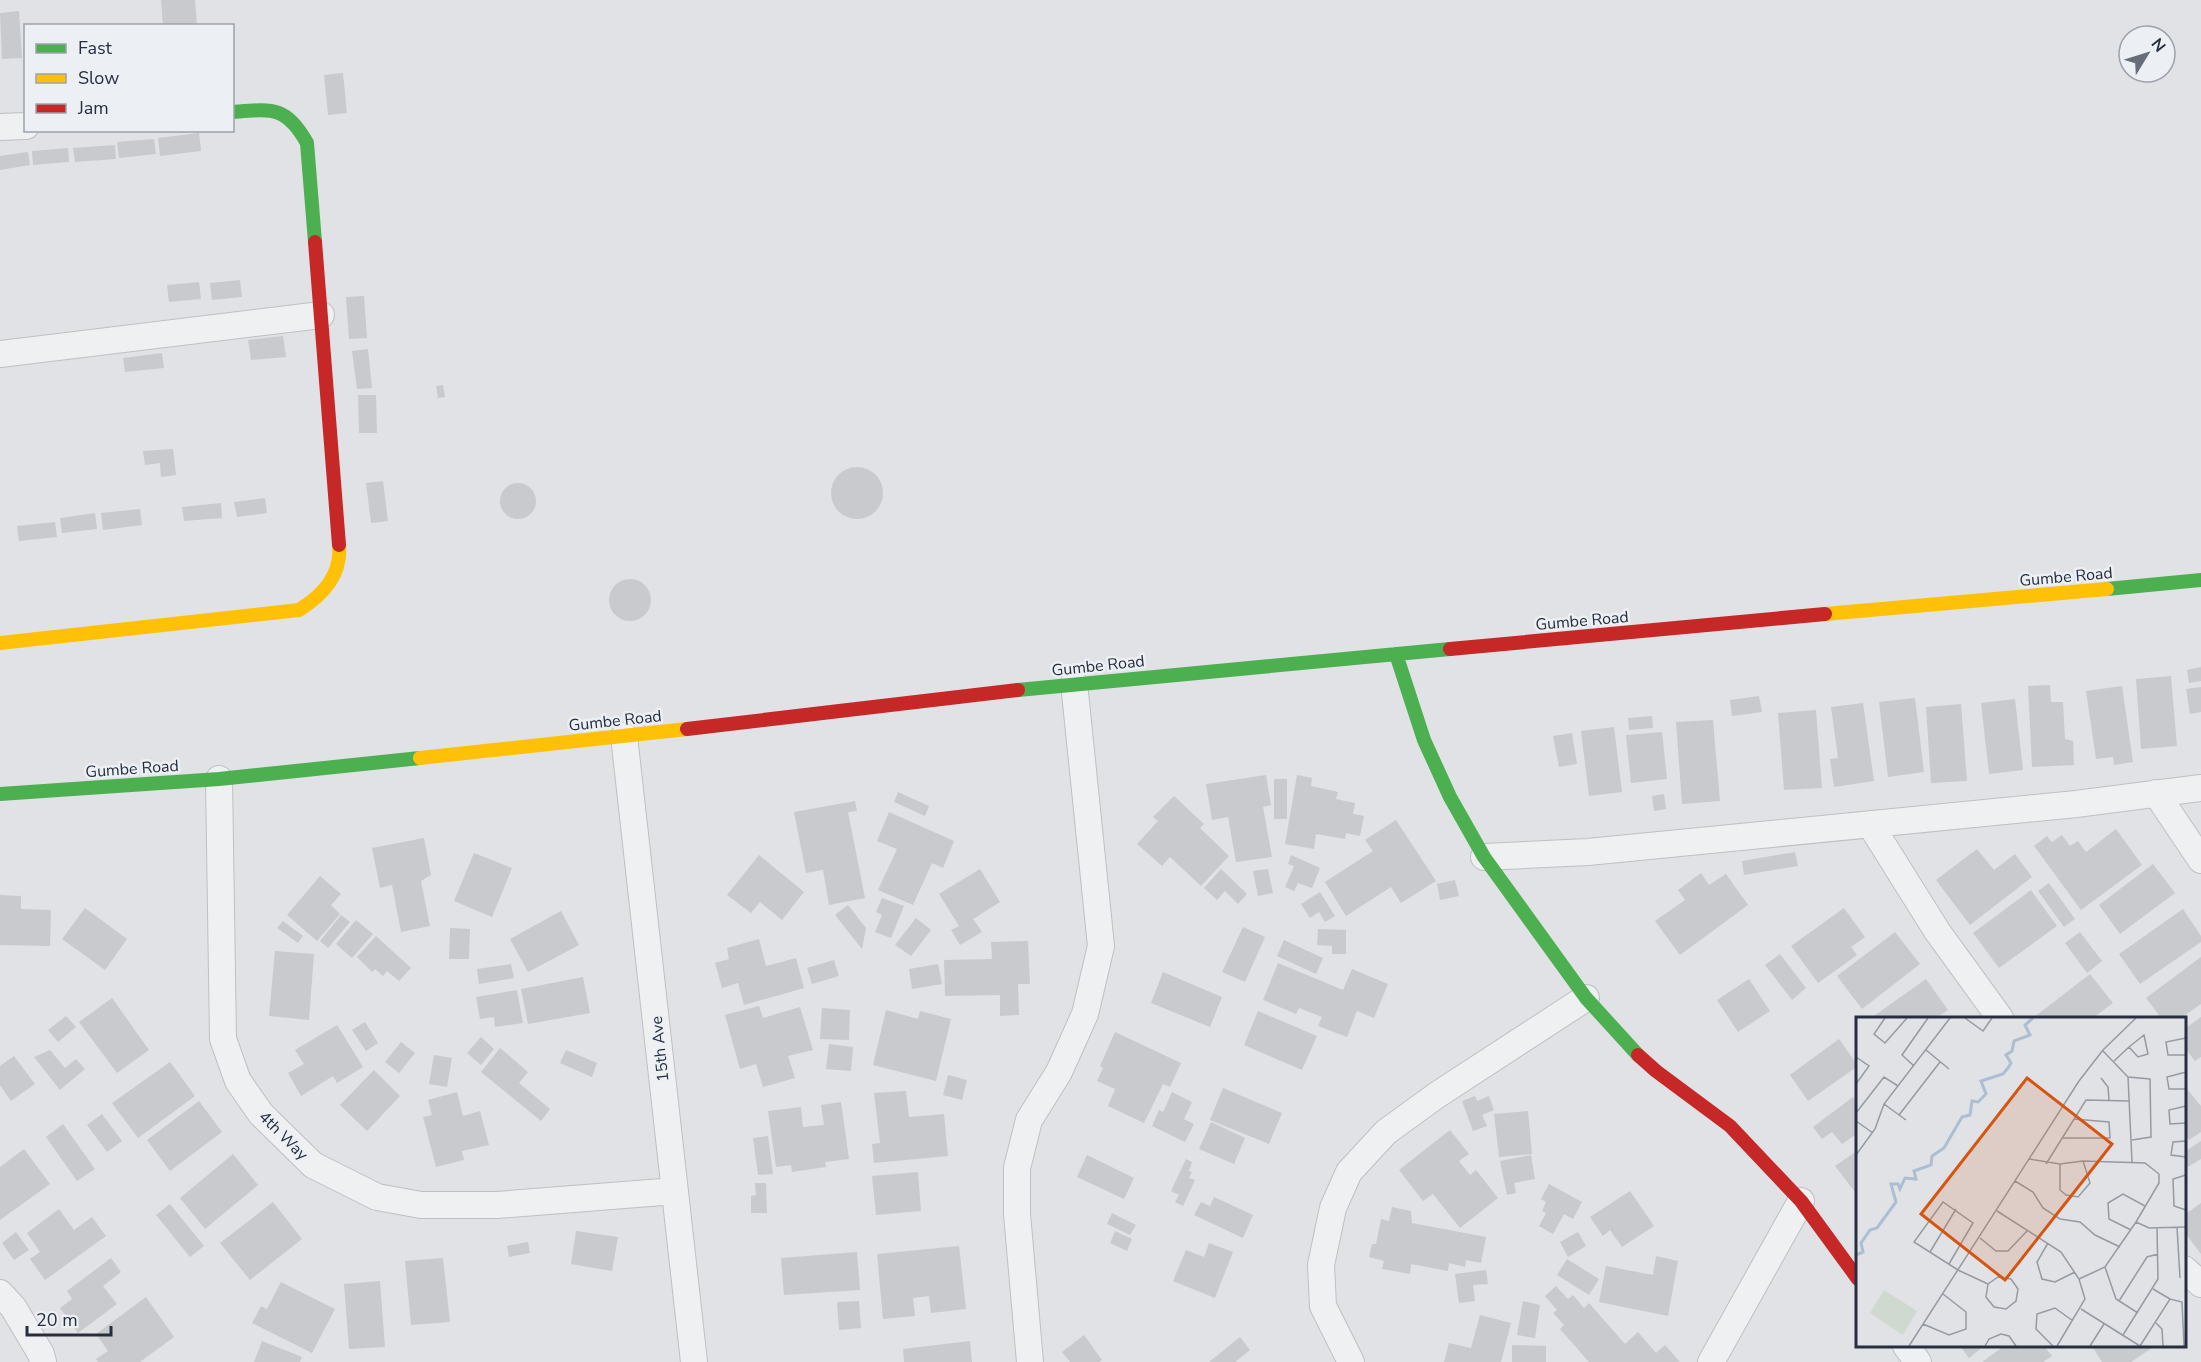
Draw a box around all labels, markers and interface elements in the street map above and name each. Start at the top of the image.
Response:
legend [24,24,234,132]
north arrow [2117,24,2177,84]
text: N [2146,34,2170,57]
text: Fast [78,36,113,60]
text: Slow [78,66,119,90]
text: Jam [77,96,109,120]
street label: Gumbe Road [2019,562,2114,592]
street label: Gumbe Road [1535,606,1630,636]
street label: Gumbe Road [1050,650,1146,682]
street label: Gumbe Road [567,705,663,737]
street label: Gumbe Road [85,755,179,783]
street label: 15th Ave [646,1015,674,1083]
inset map [1856,1017,2186,1347]
street label: 4th Way [254,1106,313,1166]
scale bar [27,1299,111,1337]
text: 20 m [36,1308,78,1332]

